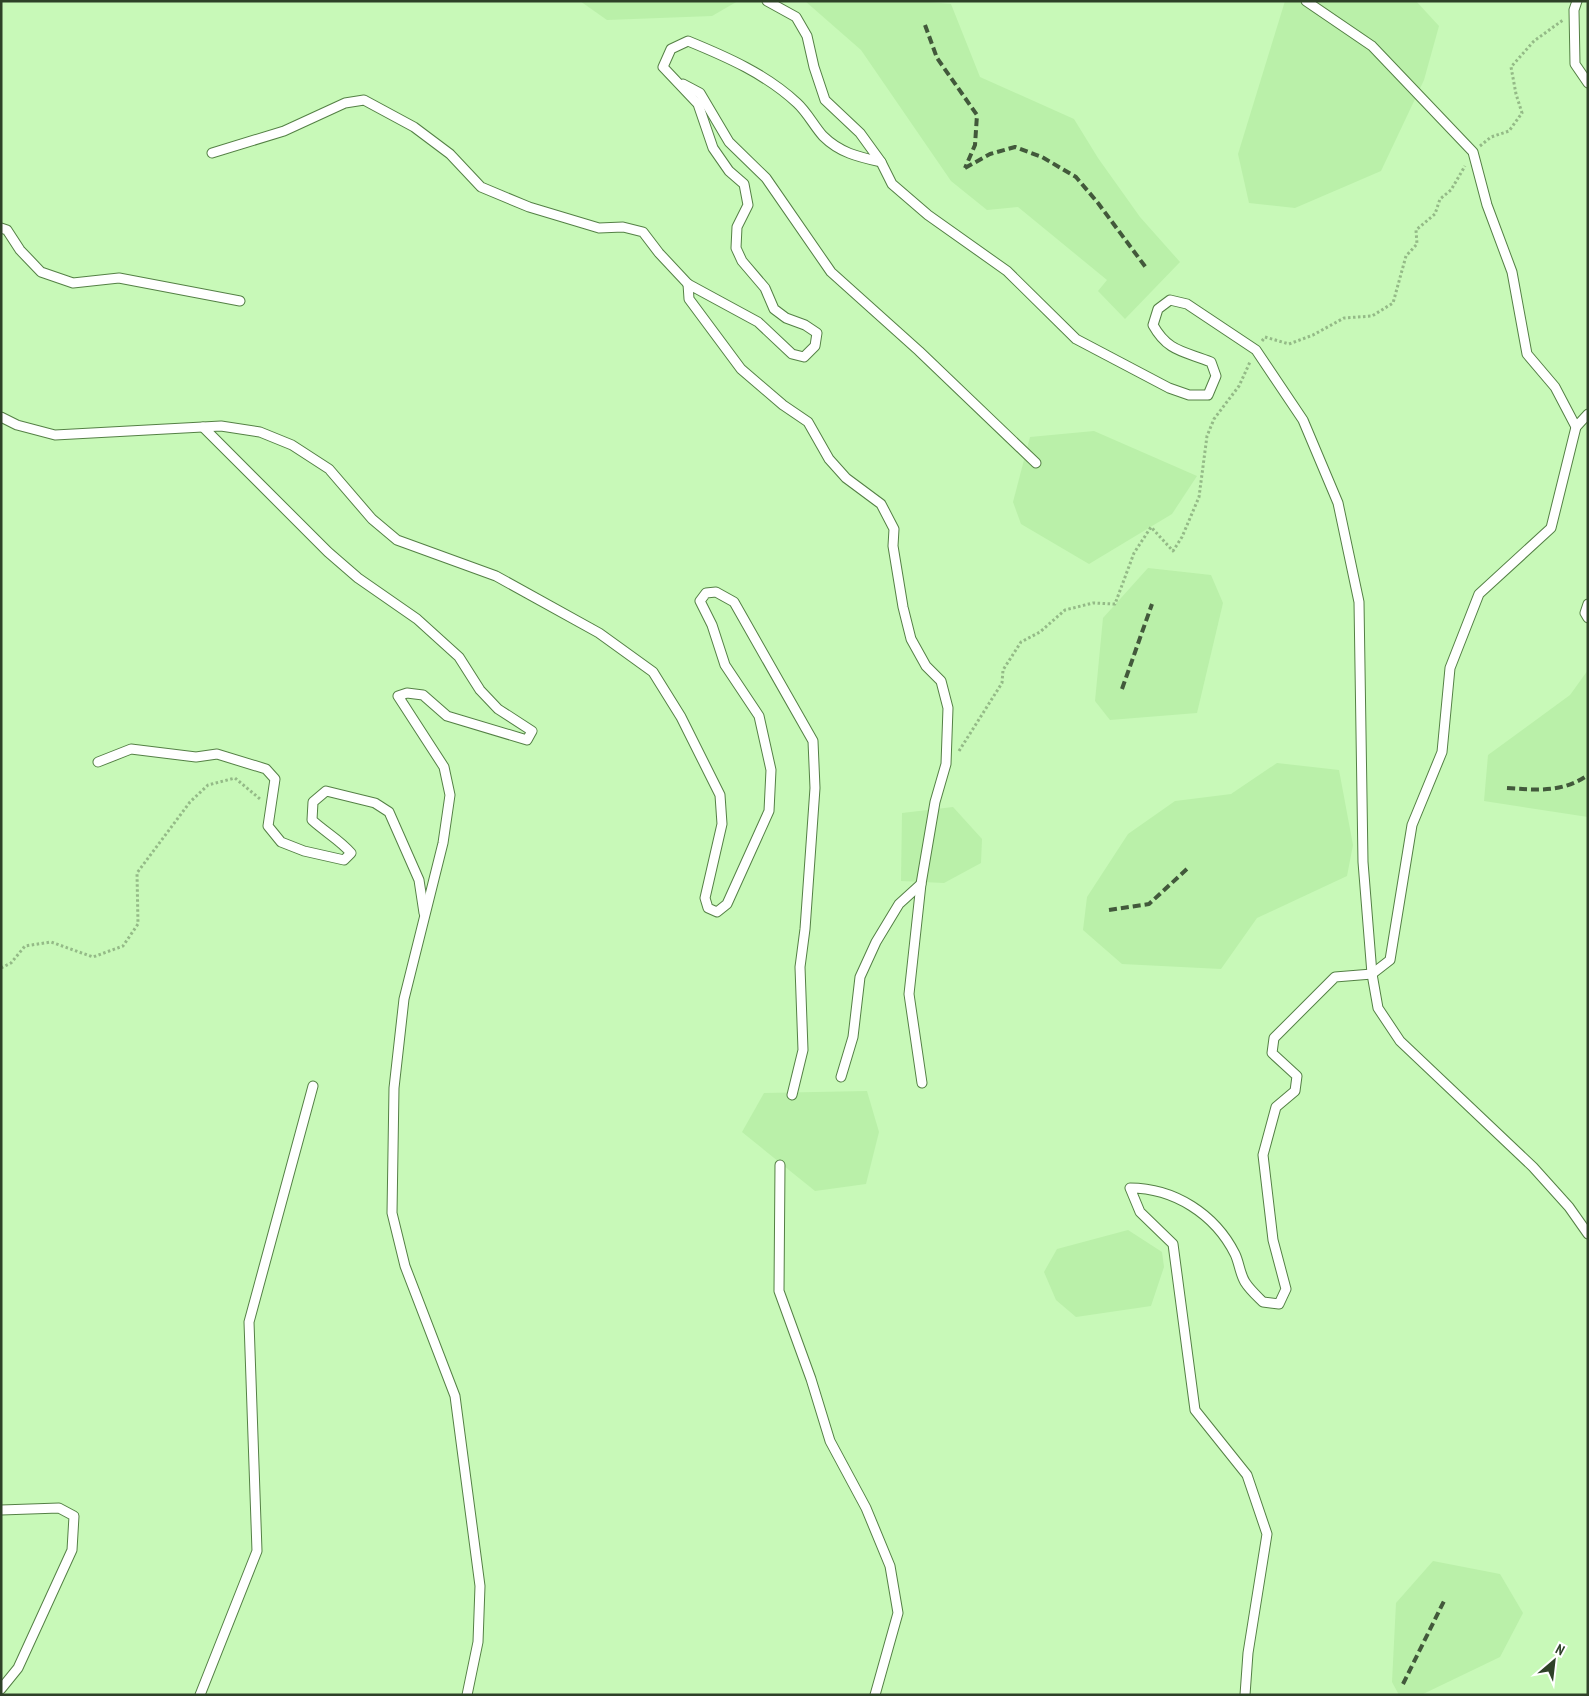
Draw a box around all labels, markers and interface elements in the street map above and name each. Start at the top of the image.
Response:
north arrow [1529,1636,1579,1686]
text: N [1553,1640,1568,1659]

